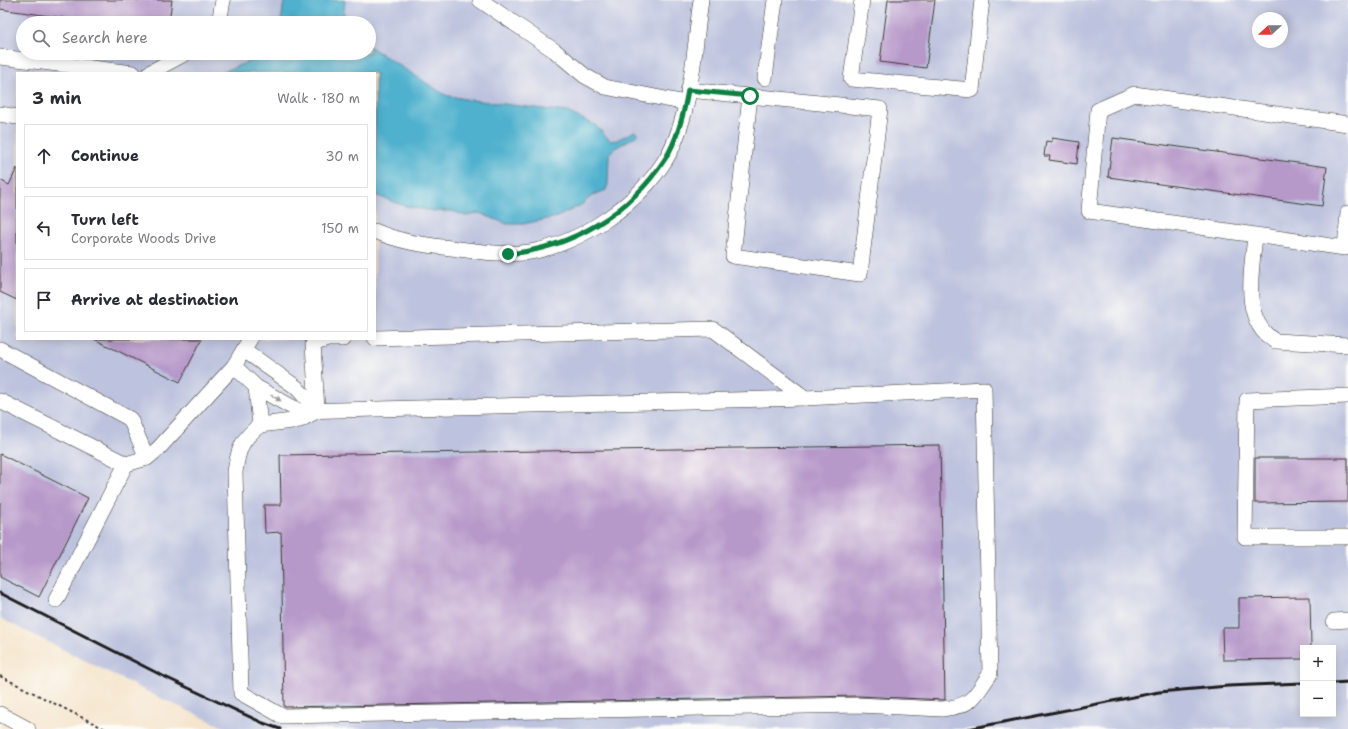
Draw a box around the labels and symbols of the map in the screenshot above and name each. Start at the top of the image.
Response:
north arrow [1252,12,1288,48]
route start [741,87,759,105]
route end [499,245,517,263]
one-way arrow [270,395,282,401]

